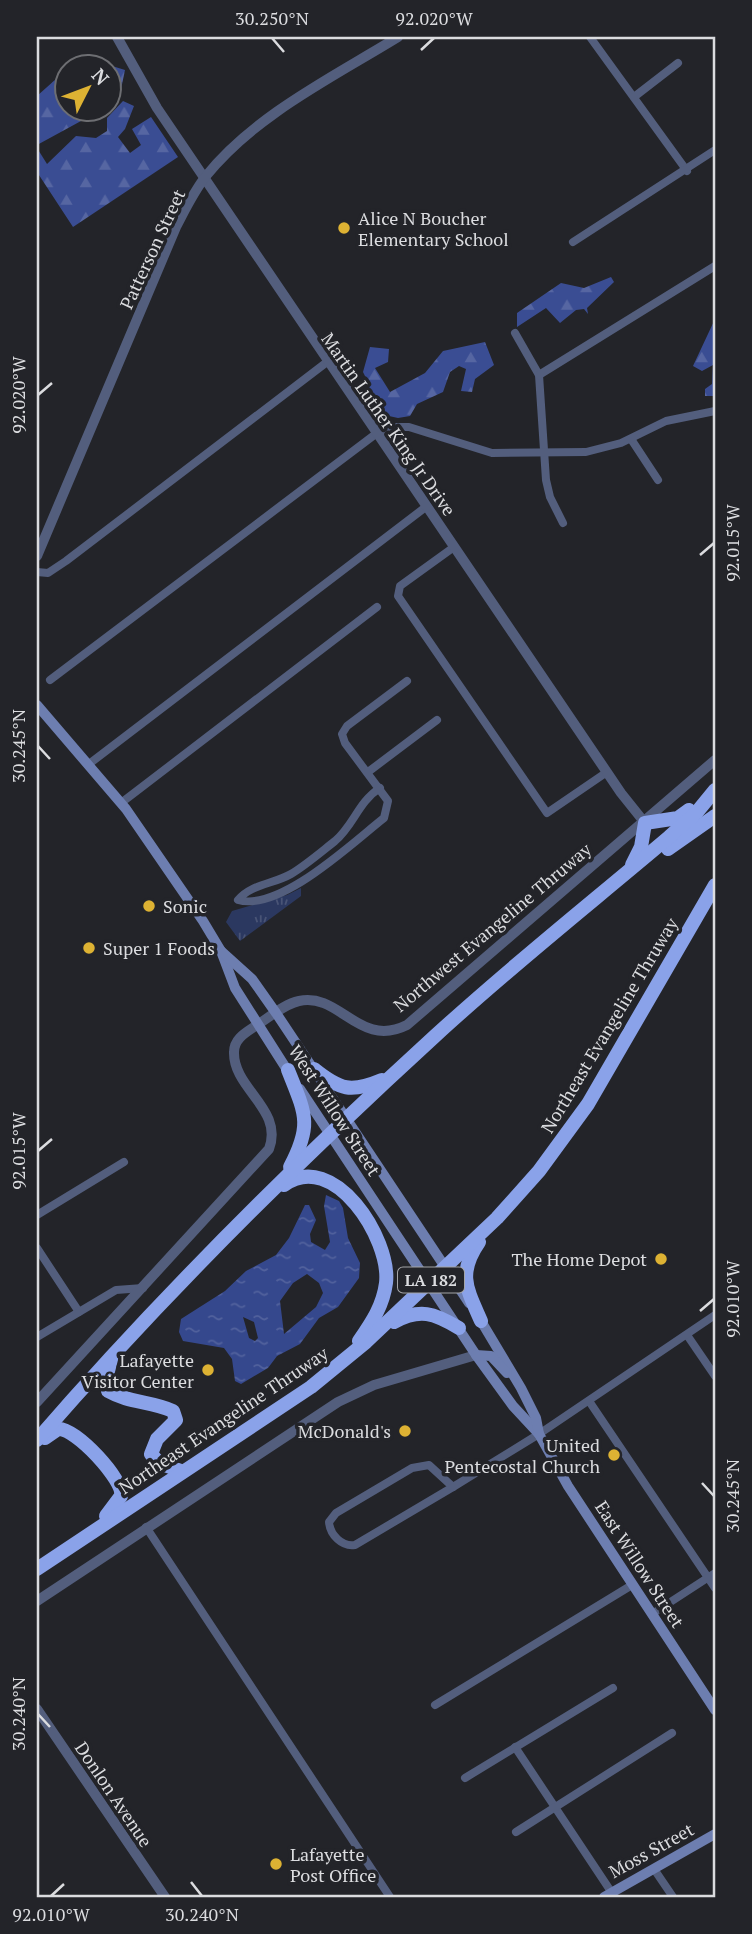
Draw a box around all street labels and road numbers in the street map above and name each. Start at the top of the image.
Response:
street label: Patterson Street [114,185,190,313]
street label: Martin Luther King Jr Drive [317,328,461,520]
street label: Northwest Evangeline Thruway [388,836,597,1017]
street label: Northeast Evangeline Thruway [535,912,683,1137]
street label: West Willow Street [284,1040,387,1180]
road number: LA 182 [398,1268,464,1292]
street label: Northeast Evangeline Thruway [114,1340,333,1499]
street label: East Willow Street [590,1496,690,1632]
street label: Donlon Avenue [70,1737,158,1851]
street label: Moss Street [604,1817,698,1883]

